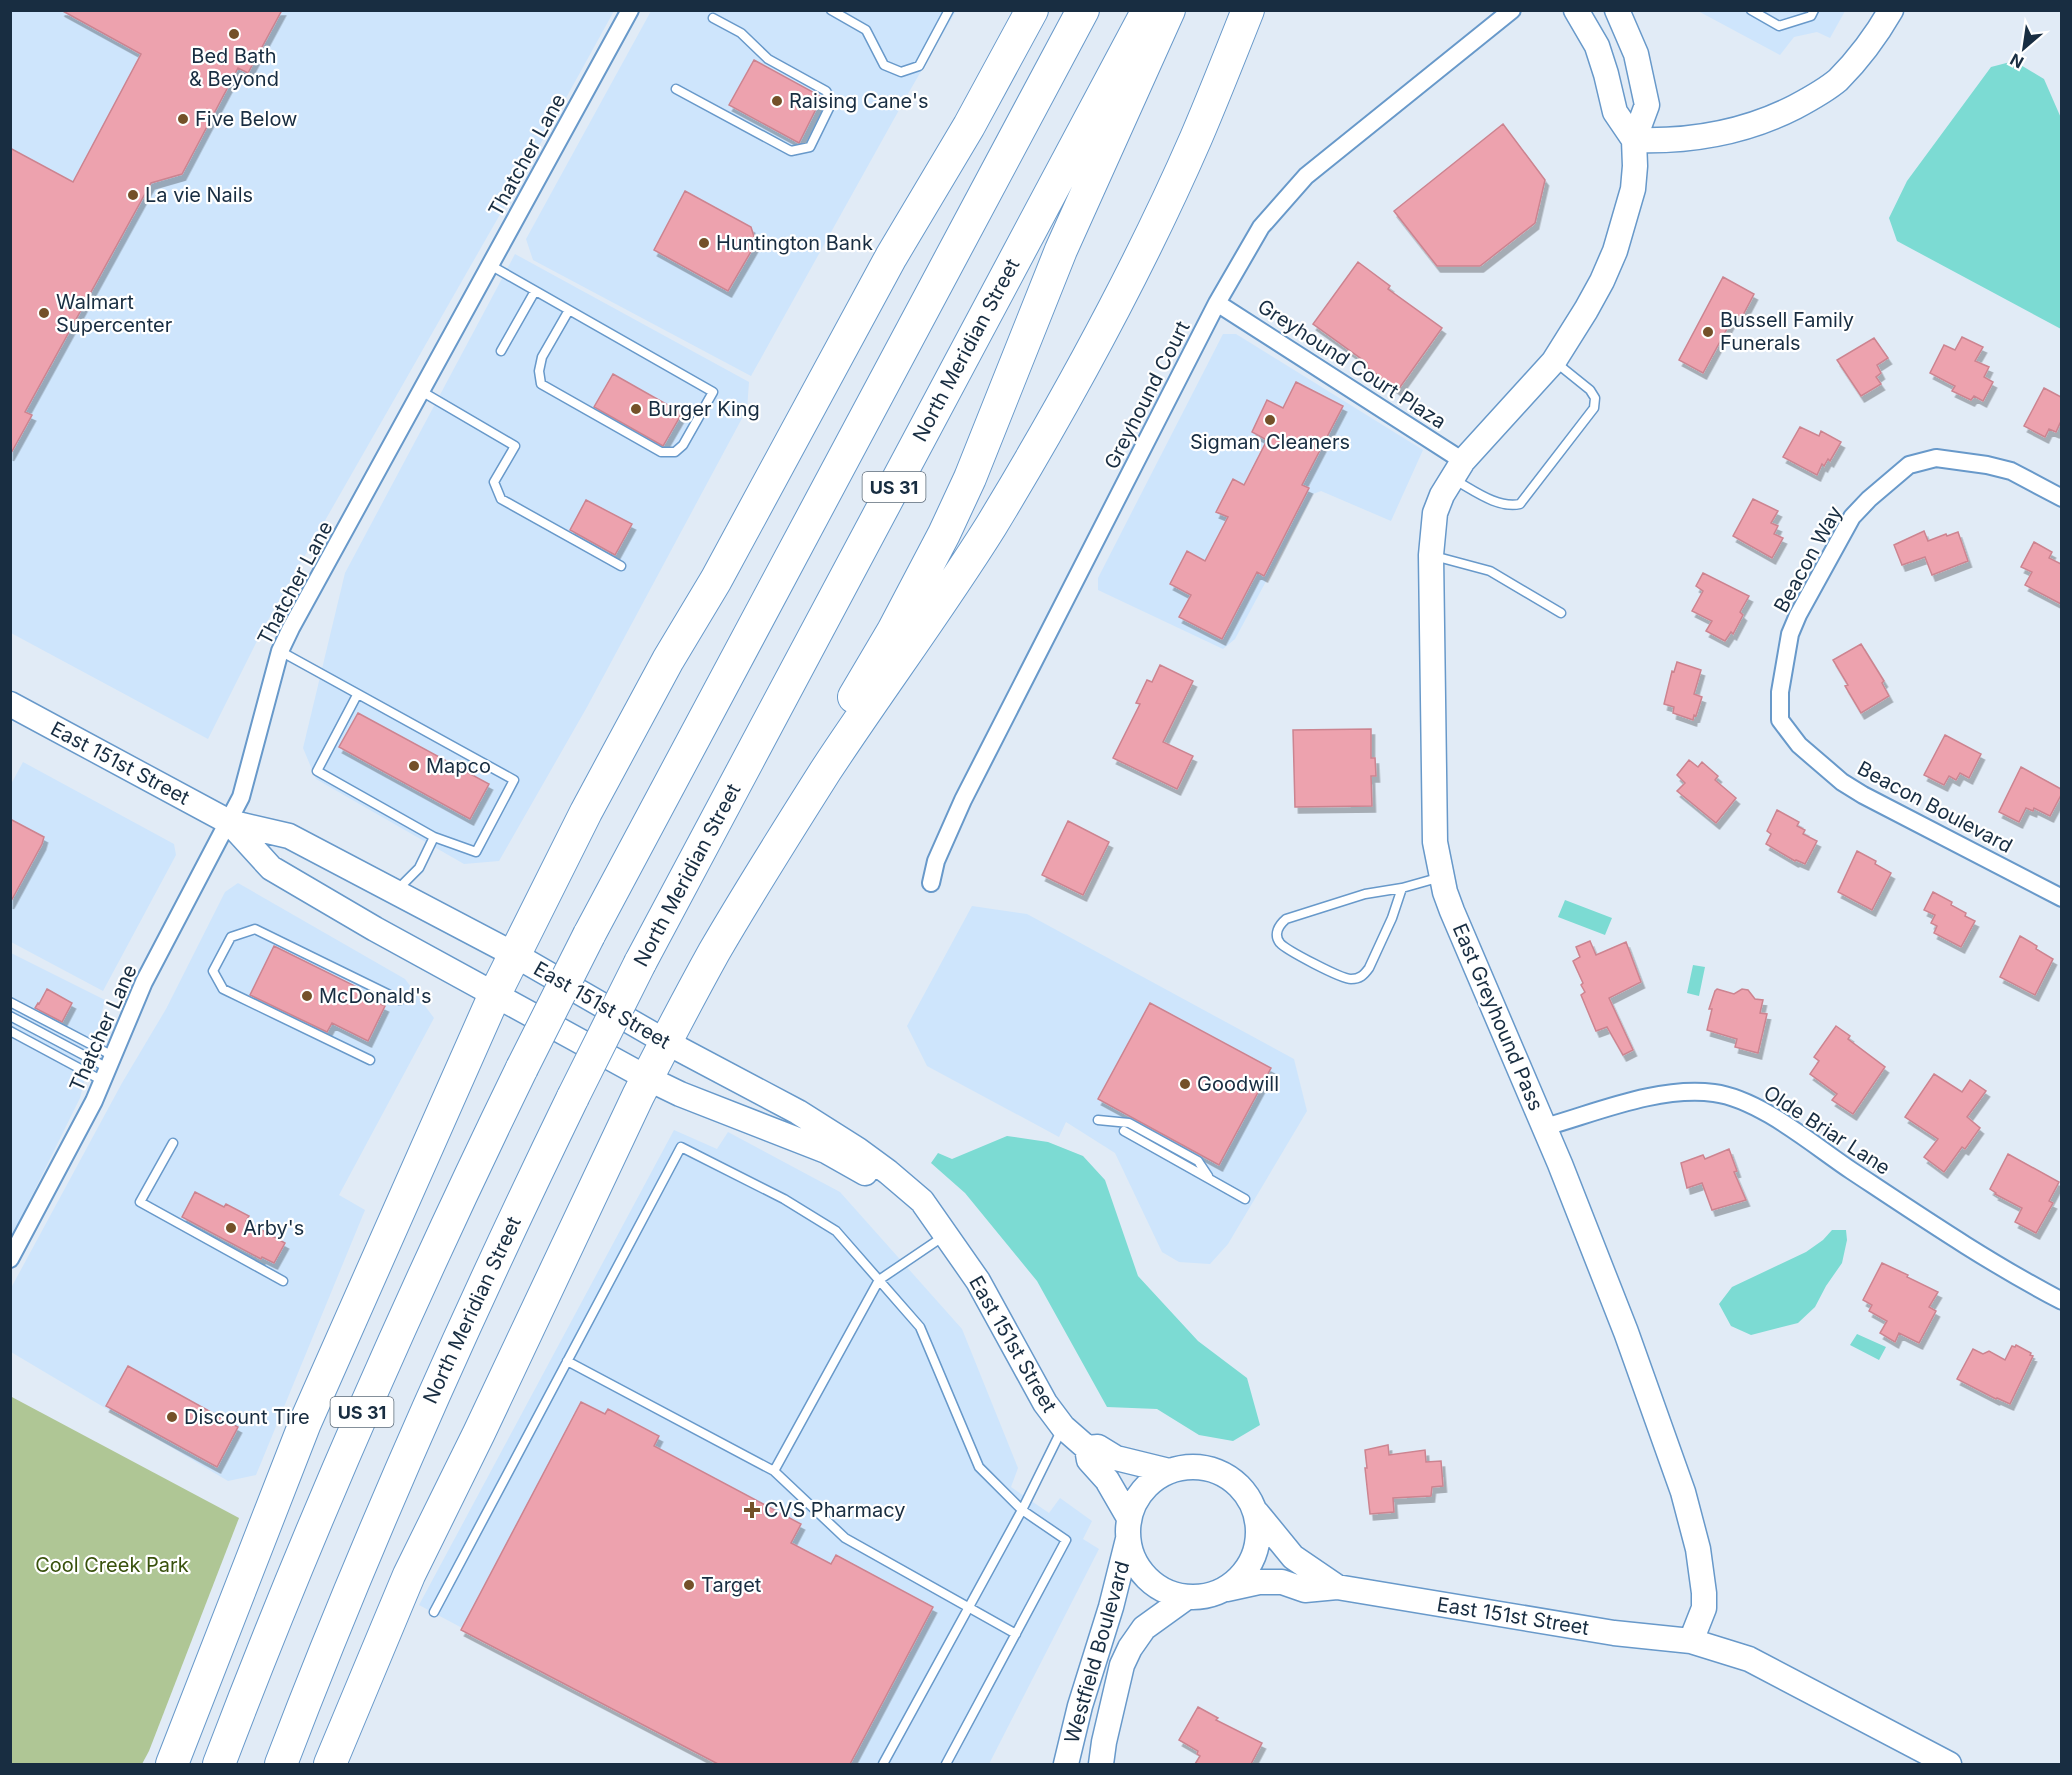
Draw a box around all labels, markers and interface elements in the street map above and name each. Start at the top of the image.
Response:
north arrow [1994,18,2054,78]
marker: Bed Bath & Beyond [227,27,241,41]
place label: Bed Bath & Beyond [189,44,279,91]
text: N [2007,49,2027,73]
place label: Raising Cane's [789,89,929,113]
street label: Thatcher Lane [483,90,571,220]
marker: Raising Cane's [770,94,784,108]
place label: Five Below [195,107,297,131]
marker: Five Below [176,112,190,126]
place label: La vie Nails [145,183,253,207]
marker: La vie Nails [126,188,140,202]
place label: Huntington Bank [716,231,873,255]
marker: Huntington Bank [697,236,711,250]
street label: North Meridian Street [908,254,1025,445]
place label: Walmart Supercenter [56,290,173,337]
street label: Greyhound Court Plaza [1253,294,1451,434]
marker: Walmart Supercenter [37,306,51,320]
place label: Bussell Family Funerals [1720,308,1854,355]
street label: Greyhound Court [1099,317,1195,473]
marker: Bussell Family Funerals [1701,325,1715,339]
place label: Burger King [648,397,760,421]
marker: Burger King [629,402,643,416]
marker: Sigman Cleaners [1263,413,1277,427]
place label: Sigman Cleaners [1190,430,1350,454]
road number: US 31 [862,472,926,502]
street label: Beacon Way [1769,502,1847,616]
street label: Thatcher Lane [252,517,338,649]
street label: East 151st Street [47,716,194,810]
place label: Mapco [426,754,491,778]
street label: Beacon Boulevard [1853,756,2017,858]
marker: Mapco [407,759,421,773]
street label: North Meridian Street [629,779,746,970]
street label: East Greyhound Pass [1448,920,1548,1114]
street label: East 151st Street [529,956,675,1054]
street label: Thatcher Lane [64,961,142,1095]
place label: McDonald's [319,984,432,1008]
marker: McDonald's [300,989,314,1003]
place label: Goodwill [1197,1072,1279,1096]
marker: Goodwill [1178,1077,1192,1091]
street label: Olde Briar Lane [1759,1080,1895,1180]
street label: North Meridian Street [418,1212,526,1407]
place label: Arby's [243,1216,304,1240]
marker: Arby's [224,1221,238,1235]
street label: East 151st Street [964,1271,1062,1417]
road number: US 31 [330,1397,394,1427]
place label: Discount Tire [184,1405,310,1429]
marker: Discount Tire [165,1410,179,1424]
place label: CVS Pharmacy [764,1498,906,1522]
marker: CVS Pharmacy [745,1503,759,1517]
park label: Cool Creek Park [35,1553,189,1577]
street label: Westfield Boulevard [1059,1558,1135,1746]
place label: Target [701,1573,762,1597]
marker: Target [682,1578,696,1592]
street label: East 151st Street [1435,1592,1591,1640]

